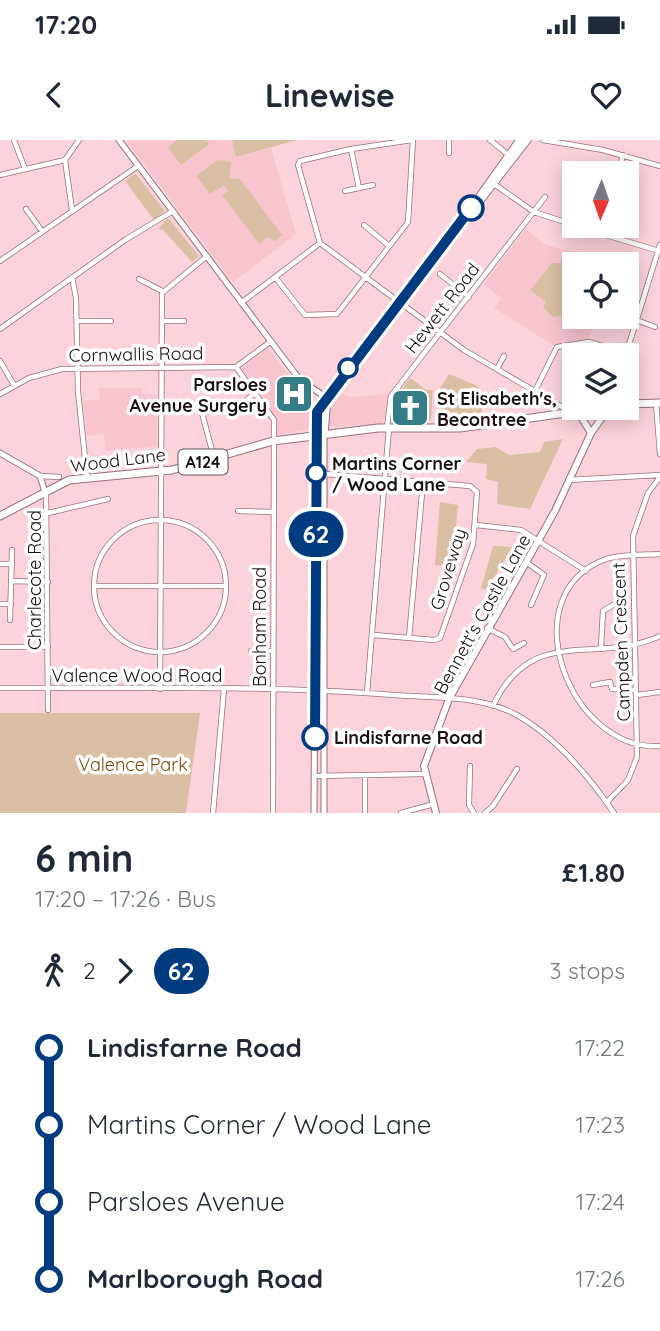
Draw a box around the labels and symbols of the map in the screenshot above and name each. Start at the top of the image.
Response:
north arrow [562,161,639,238]
unlabelled marker [458,195,484,221]
street label: Hewett Road [399,258,485,358]
street label: Cornwallis Road [68,341,204,367]
unlabelled marker [338,358,358,378]
place label: Parsloes Avenue Surgery [129,373,267,417]
hospital icon: Parsloes Avenue Surgery [273,373,315,415]
church icon: St Elisabeth's, Becontree [389,387,431,429]
place label: St Elisabeth's, Becontree [437,387,557,431]
street label: Wood Lane [69,443,167,477]
road number: A124 [178,450,228,474]
place label: Martins Corner / Wood Lane [332,452,462,496]
marker: Martins Corner / Wood Lane [306,463,326,483]
street label: Charlecote Road [23,510,46,650]
line badge: 62 [284,511,348,557]
street label: Groveway [425,525,471,613]
street label: Bennett's Castle Lane [429,530,535,698]
street label: Campden Crescent [607,562,635,722]
street label: Bonham Road [248,567,271,687]
street label: Valence Wood Road [52,664,222,687]
marker: Lindisfarne Road [302,724,328,750]
place label: Lindisfarne Road [334,726,483,749]
park label: Valence Park [78,753,188,776]

